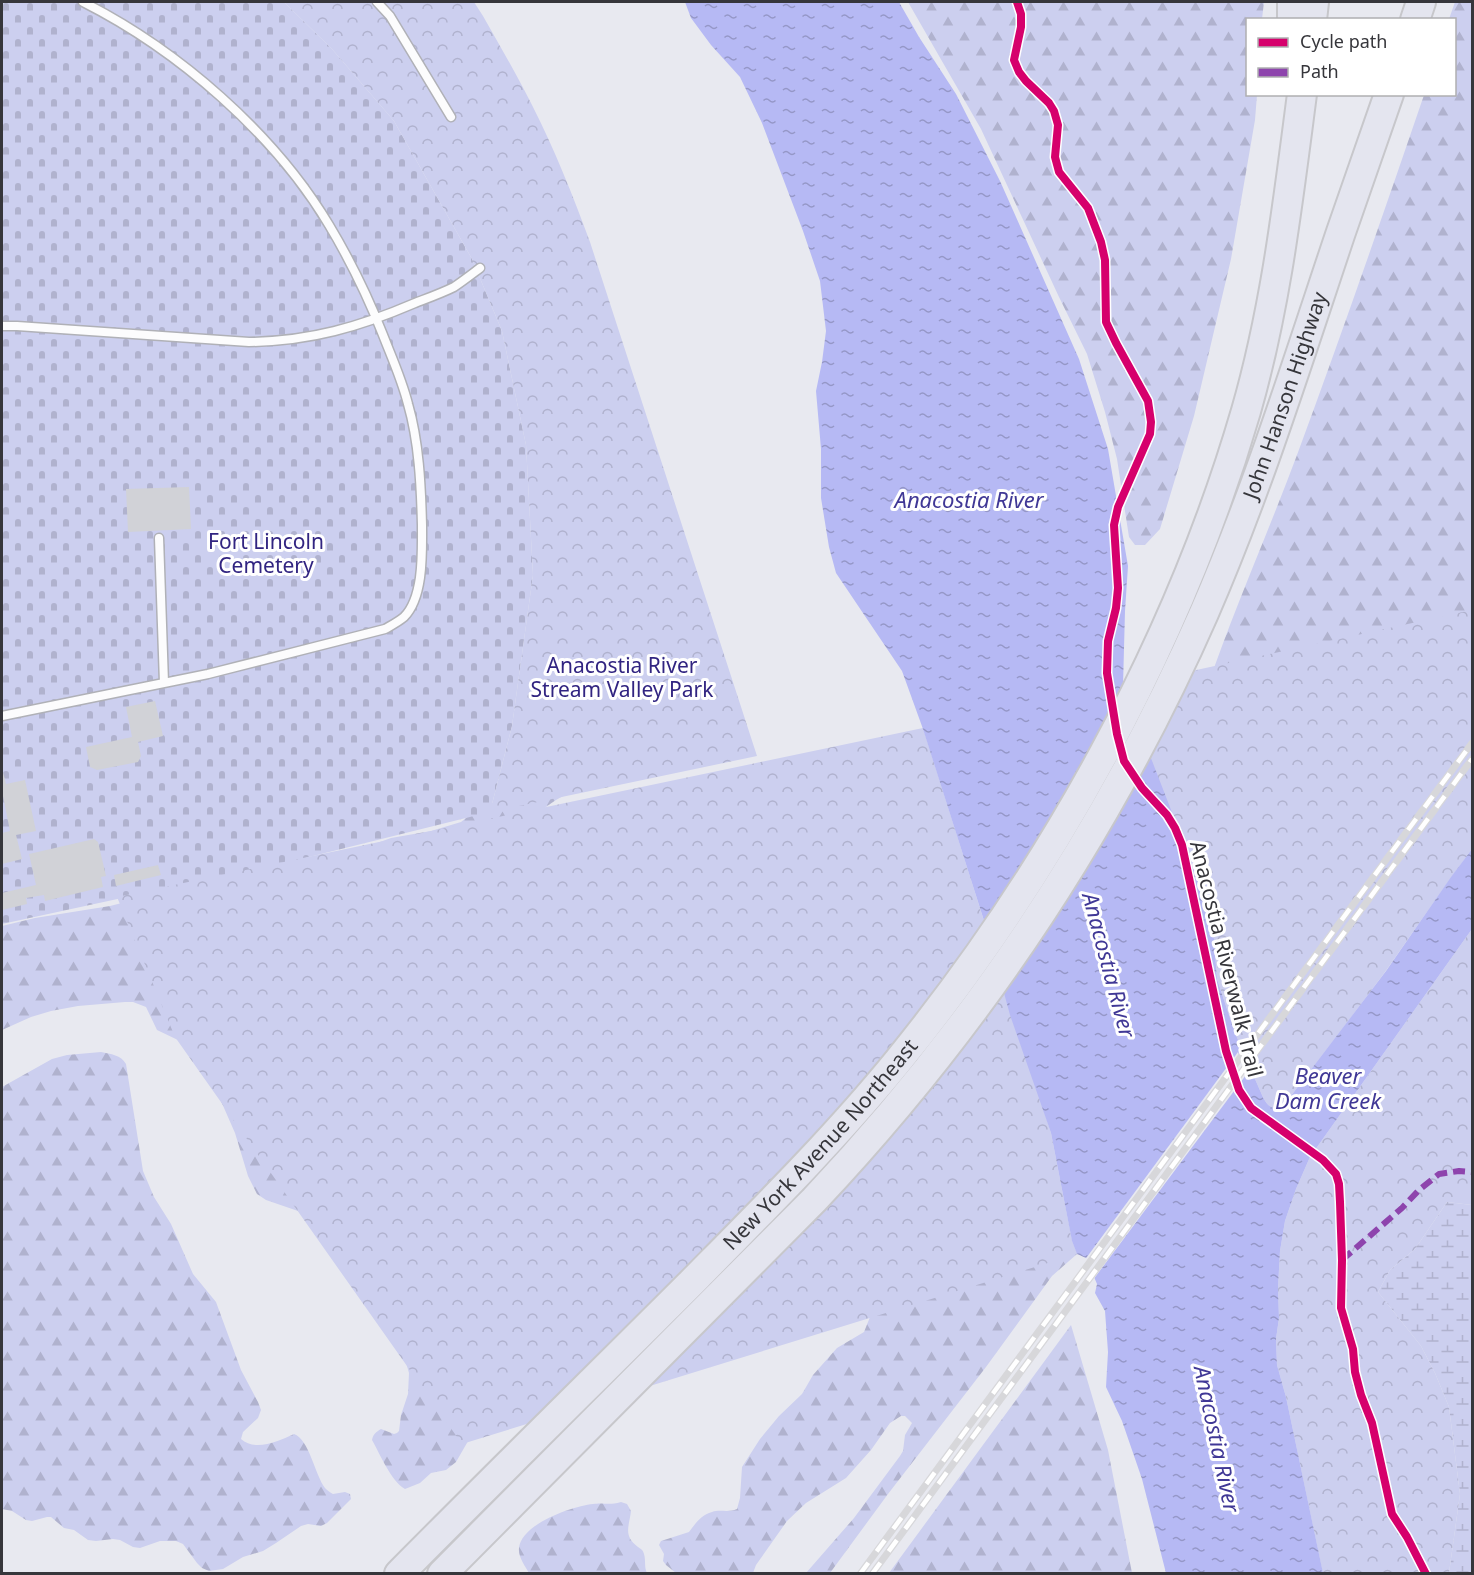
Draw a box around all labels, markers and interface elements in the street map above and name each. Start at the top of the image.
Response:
legend [1246,18,1456,96]
text: Cycle path [1300,29,1387,53]
text: Path [1300,59,1339,83]
street label: John Hanson Highway [1235,288,1333,505]
water label: Anacostia River [893,484,1045,514]
park label: Fort Lincoln Cemetery [208,527,324,579]
park label: Anacostia River Stream Valley Park [531,651,714,703]
street label: Anacostia Riverwalk Trail [1184,838,1270,1080]
water label: Anacostia River [1076,887,1144,1042]
street label: New York Avenue Northeast [716,1032,924,1256]
water label: Beaver Dam Creek [1275,1060,1382,1115]
water label: Anacostia River [1187,1361,1248,1516]

